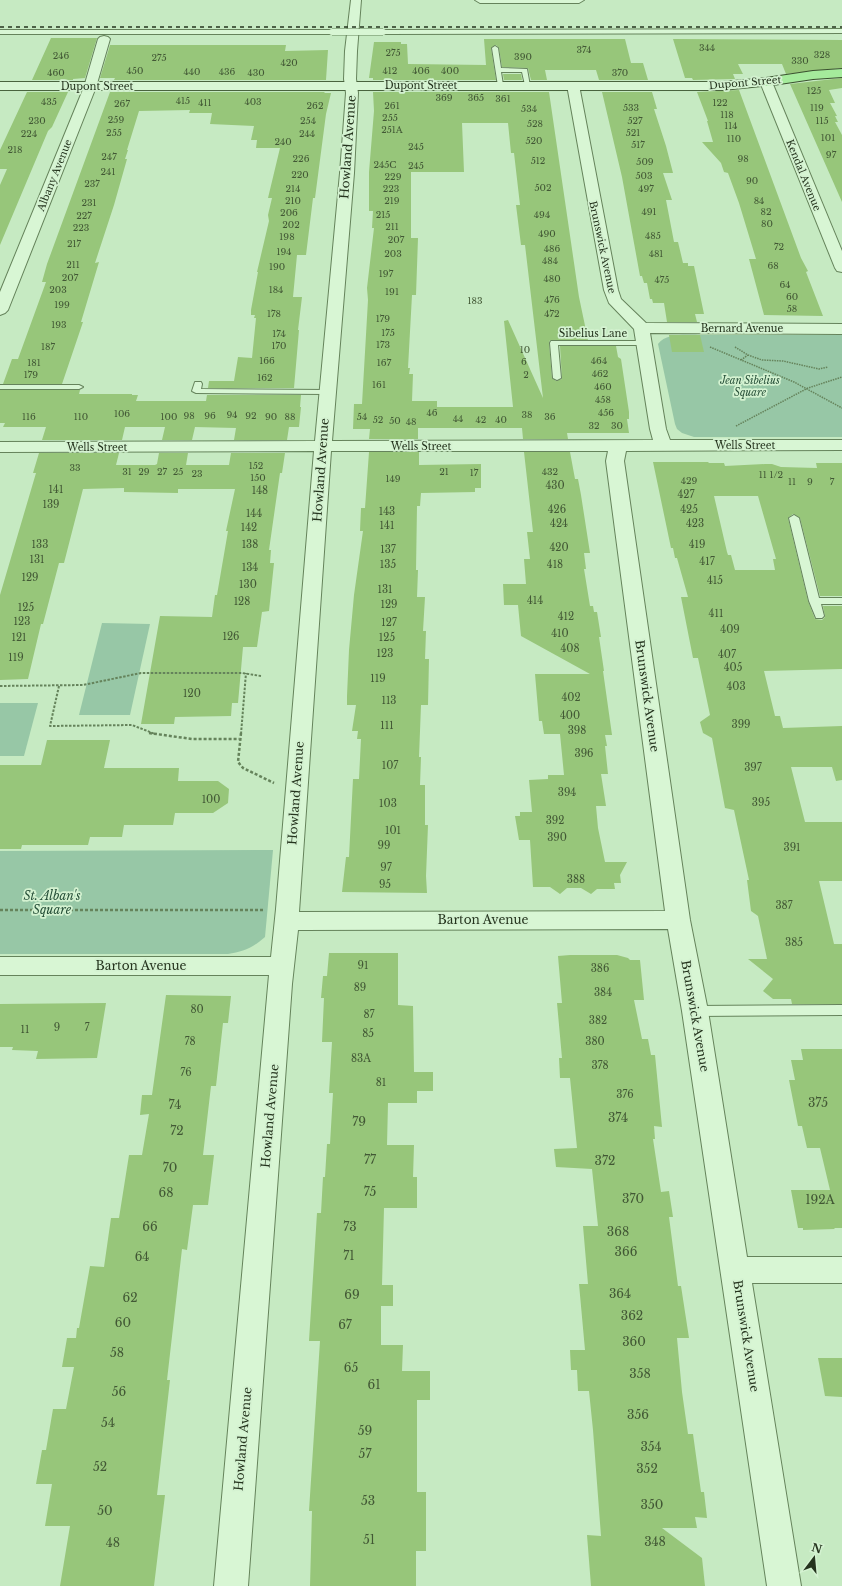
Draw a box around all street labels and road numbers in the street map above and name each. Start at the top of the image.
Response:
street label: Dupont Street [708,73,782,92]
street label: Dupont Street [385,79,457,92]
street label: Dupont Street [61,80,133,93]
street label: Howland Avenue [336,94,359,199]
street label: Albany Avenue [34,137,75,214]
street label: Kendal Avenue [783,137,824,213]
street label: Brunswick Avenue [586,200,619,295]
street label: Bernard Avenue [701,322,784,335]
street label: Sibelius Lane [559,327,627,340]
street label: Howland Avenue [309,417,332,522]
street label: Wells Street [714,439,776,452]
street label: Wells Street [390,440,452,453]
street label: Wells Street [66,441,128,454]
street label: Brunswick Avenue [632,639,663,753]
street label: Howland Avenue [284,740,307,845]
street label: Barton Avenue [438,912,529,927]
street label: Barton Avenue [96,958,187,973]
street label: Brunswick Avenue [678,959,713,1073]
street label: Howland Avenue [257,1063,282,1168]
street label: Brunswick Avenue [730,1279,763,1393]
street label: Howland Avenue [230,1386,255,1491]

